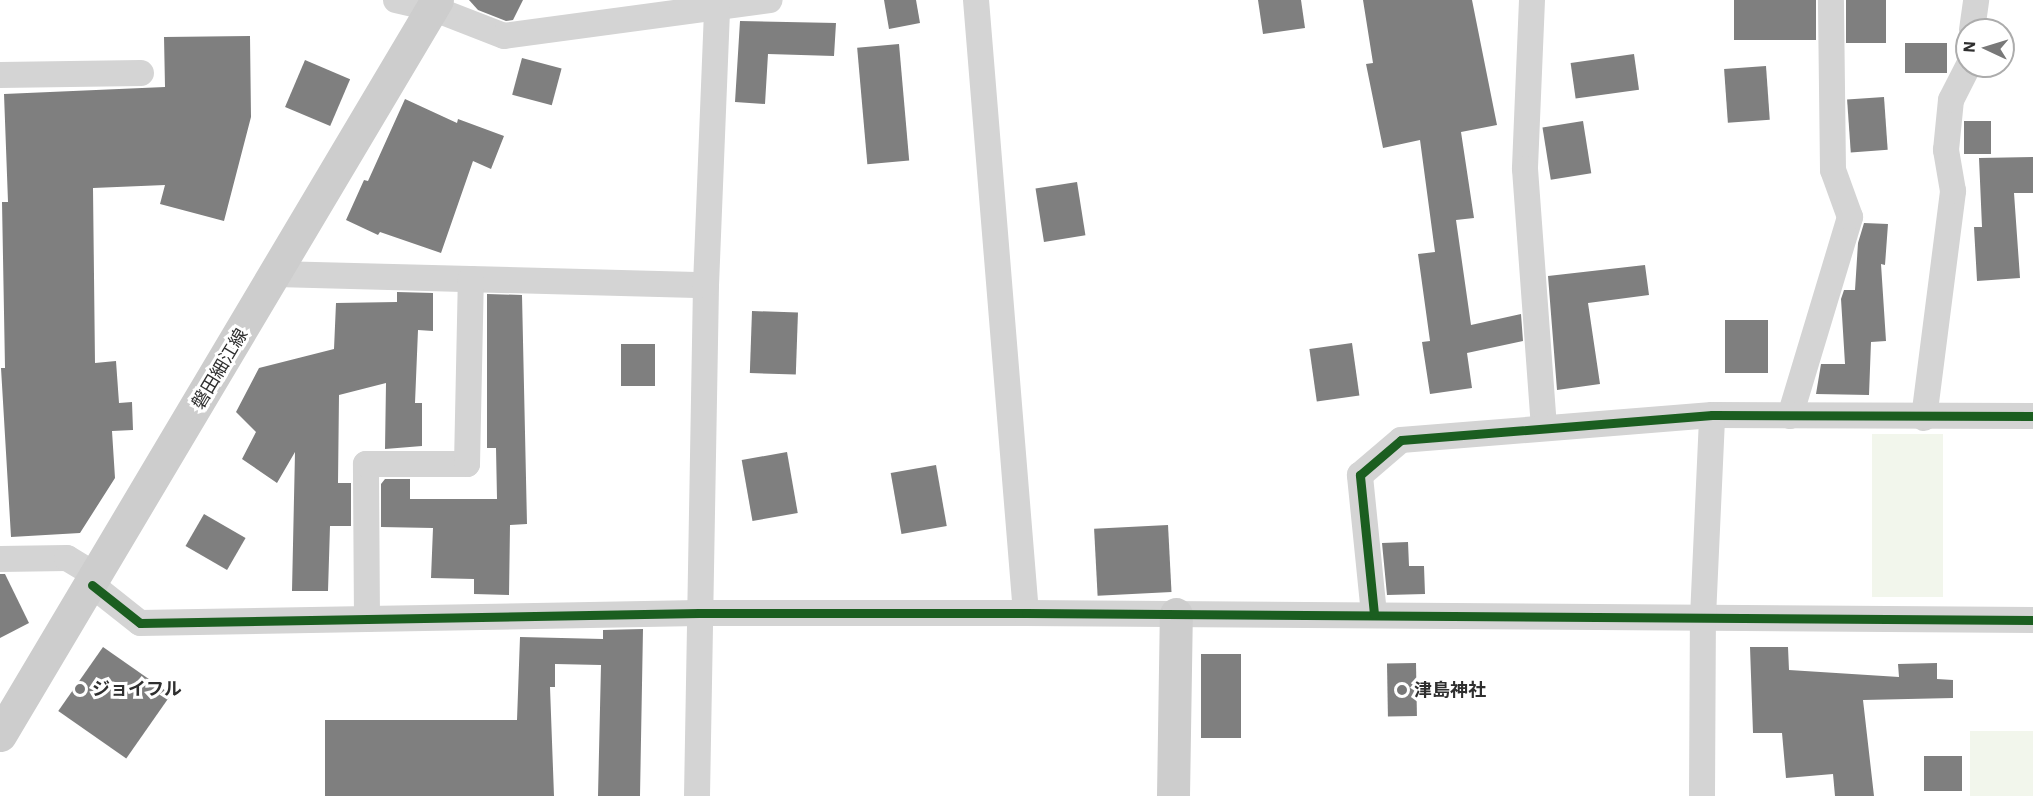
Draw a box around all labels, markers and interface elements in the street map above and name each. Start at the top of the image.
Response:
north arrow [1955,18,2015,78]
text: N [1959,40,1979,53]
street label: 磐田細江線 [188,325,252,413]
place label: ジョイフル [92,678,182,700]
place label: 津島神社 [1414,679,1486,701]
marker: ジョイフル [73,682,87,696]
marker: 津島神社 [1395,683,1409,697]

